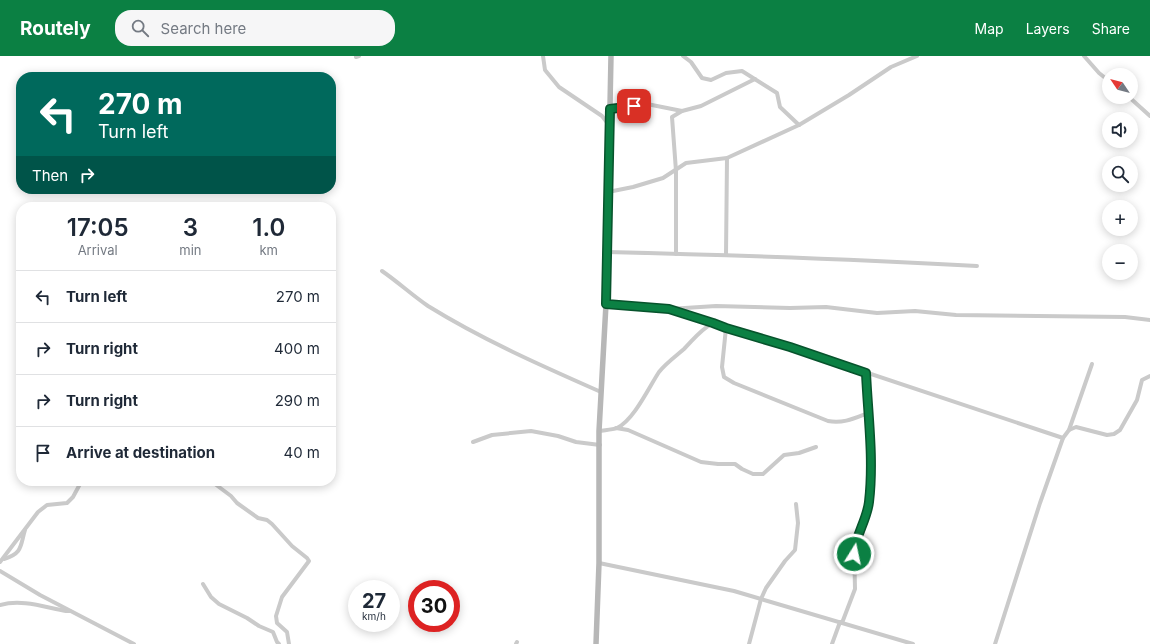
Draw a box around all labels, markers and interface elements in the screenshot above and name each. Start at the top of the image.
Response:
search box [115,10,395,46]
text: Routely [20,17,91,40]
icon: search [129,17,151,39]
text: Search here [161,19,246,38]
text: Map [975,20,1004,37]
text: Layers [1026,20,1070,37]
text: Share [1092,20,1130,37]
north arrow [1102,68,1138,104]
map controls [1102,68,1138,280]
text: 270 m [98,87,183,121]
icon: left [32,88,84,140]
pin [617,89,651,123]
icon: arrive [623,95,645,117]
button: sound [1102,112,1138,148]
text: Turn left [98,121,168,142]
button: search [1102,156,1138,192]
icon: right [76,164,98,186]
text: Then [32,166,68,185]
button: + [1102,200,1138,236]
text: 17:05 [67,213,129,242]
text: 3 [183,213,198,242]
text: 1.0 [252,213,285,242]
text: Arrival [78,242,118,258]
text: min [179,242,202,258]
text: km [259,242,278,258]
button: − [1102,244,1138,280]
icon: left [32,286,54,308]
text: Turn left [66,287,127,306]
text: 270 m [276,287,320,306]
icon: right [32,338,54,360]
text: Turn right [66,339,138,358]
text: 400 m [274,339,320,358]
icon: right [32,390,54,412]
text: Turn right [66,391,138,410]
text: 290 m [275,391,320,410]
icon: arrive [32,442,54,464]
text: Arrive at destination [66,443,215,462]
text: 40 m [283,443,320,462]
position arrow [833,533,875,575]
speed limit sign: 30 [408,580,460,632]
text: 27 [362,589,386,613]
text: km/h [362,610,386,622]

